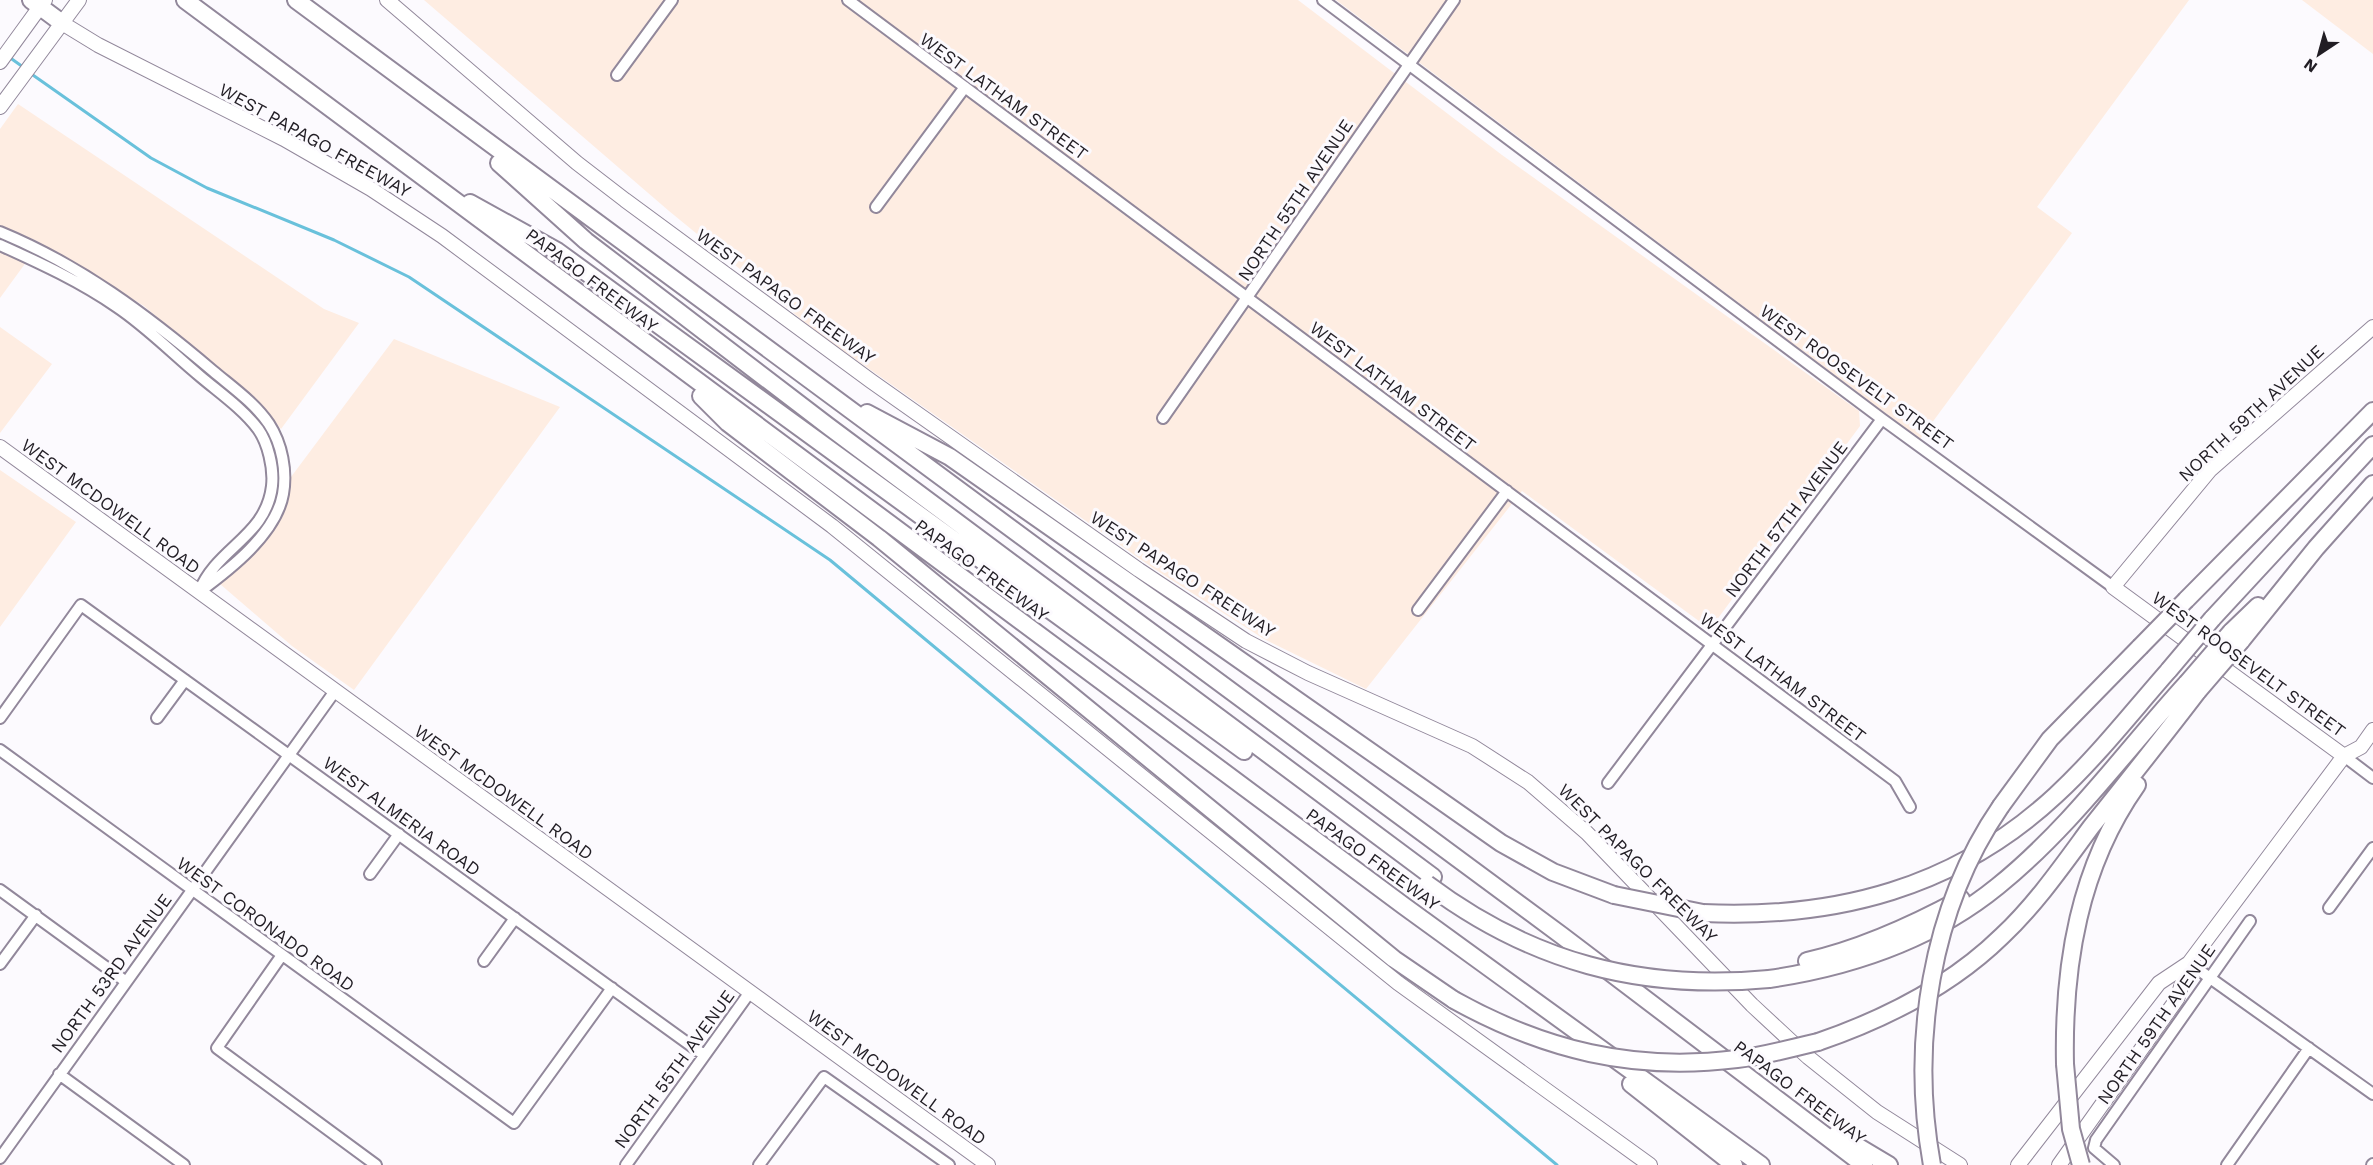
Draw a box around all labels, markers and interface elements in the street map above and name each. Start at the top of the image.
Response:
north arrow [2289,24,2349,84]
street label: WEST LATHAM STREET [916,28,1092,164]
text: N [2300,55,2321,77]
street label: WEST PAPAGO FREEWAY [215,78,415,202]
street label: NORTH 55TH AVENUE [1233,115,1357,285]
street label: PAPAGO FREEWAY [522,224,663,337]
street label: WEST PAPAGO FREEWAY [692,224,880,368]
street label: WEST ROOSEVELT STREET [1756,300,1958,454]
street label: WEST LATHAM STREET [1306,317,1480,455]
street label: NORTH 59TH AVENUE [2174,340,2328,486]
street label: WEST MCDOWELL ROAD [17,434,205,578]
street label: NORTH 57TH AVENUE [1720,437,1852,601]
street label: WEST PAPAGO FREEWAY [1087,506,1280,642]
street label: PAPAGO FREEWAY [911,515,1053,626]
street label: WEST ROOSEVELT STREET [2148,587,2350,741]
street label: WEST LATHAM STREET [1696,608,1870,746]
street label: WEST MCDOWELL ROAD [410,720,598,864]
street label: WEST ALMERIA ROAD [319,752,485,880]
street label: WEST PAPAGO FREEWAY [1554,779,1722,947]
street label: PAPAGO FREEWAY [1302,804,1444,915]
street label: WEST CORONADO ROAD [173,852,359,996]
street label: NORTH 53RD AVENUE [46,889,176,1057]
street label: NORTH 59TH AVENUE [2093,940,2219,1108]
street label: NORTH 55TH AVENUE [610,986,738,1152]
street label: WEST MCDOWELL ROAD [803,1005,991,1149]
street label: PAPAGO FREEWAY [1730,1036,1871,1149]

